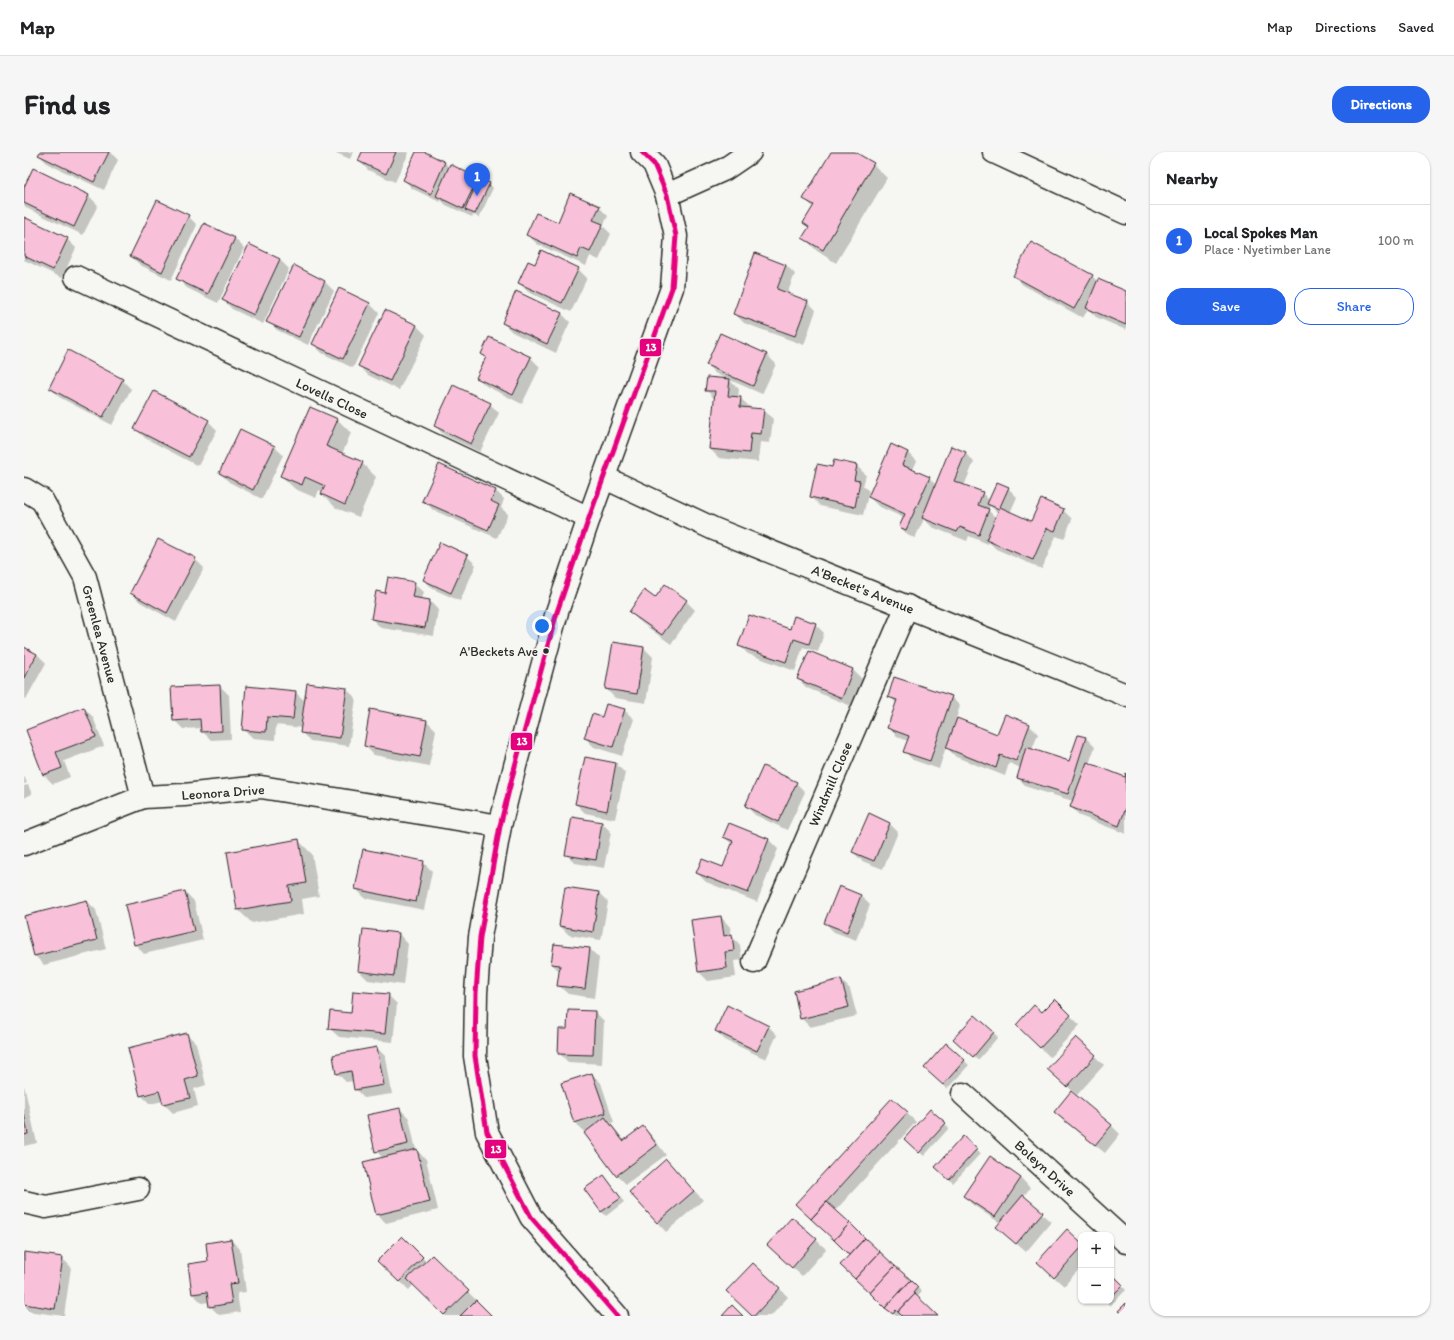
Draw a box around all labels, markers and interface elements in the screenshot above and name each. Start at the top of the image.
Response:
text: Map [20,16,55,39]
text: Map [1267,19,1293,36]
text: Directions [1315,19,1376,36]
text: Saved [1398,19,1434,36]
button: Directions [1332,86,1430,123]
text: Find us [24,87,111,121]
pin: 1 [464,163,490,196]
text: Nearby [1166,168,1218,188]
text: Local Spokes Man [1204,224,1318,242]
text: 1 [1176,233,1182,248]
text: 100 m [1378,233,1414,248]
text: Place · Nyetimber Lane [1204,242,1331,257]
button: Save [1166,288,1286,325]
button: Share [1294,288,1414,325]
line badge: 13 [639,338,662,357]
text: 13 [645,341,657,354]
street label: Lovells Close [293,374,371,423]
street label: A'Becket's Avenue [809,561,917,618]
street label: Greenlea Avenue [78,583,121,685]
your location [532,616,552,636]
place label: A'Beckets Ave [460,644,538,659]
marker: A'Beckets Ave [541,646,551,656]
line badge: 13 [510,732,533,751]
text: 13 [516,735,528,748]
street label: Windmill Close [805,739,856,829]
street label: Leonora Drive [181,781,265,804]
street label: Boleyn Drive [1011,1137,1079,1200]
line badge: 13 [484,1139,507,1159]
text: 13 [490,1143,502,1156]
map controls [1078,1232,1114,1304]
button: + [1078,1232,1114,1268]
button: − [1078,1268,1114,1304]

